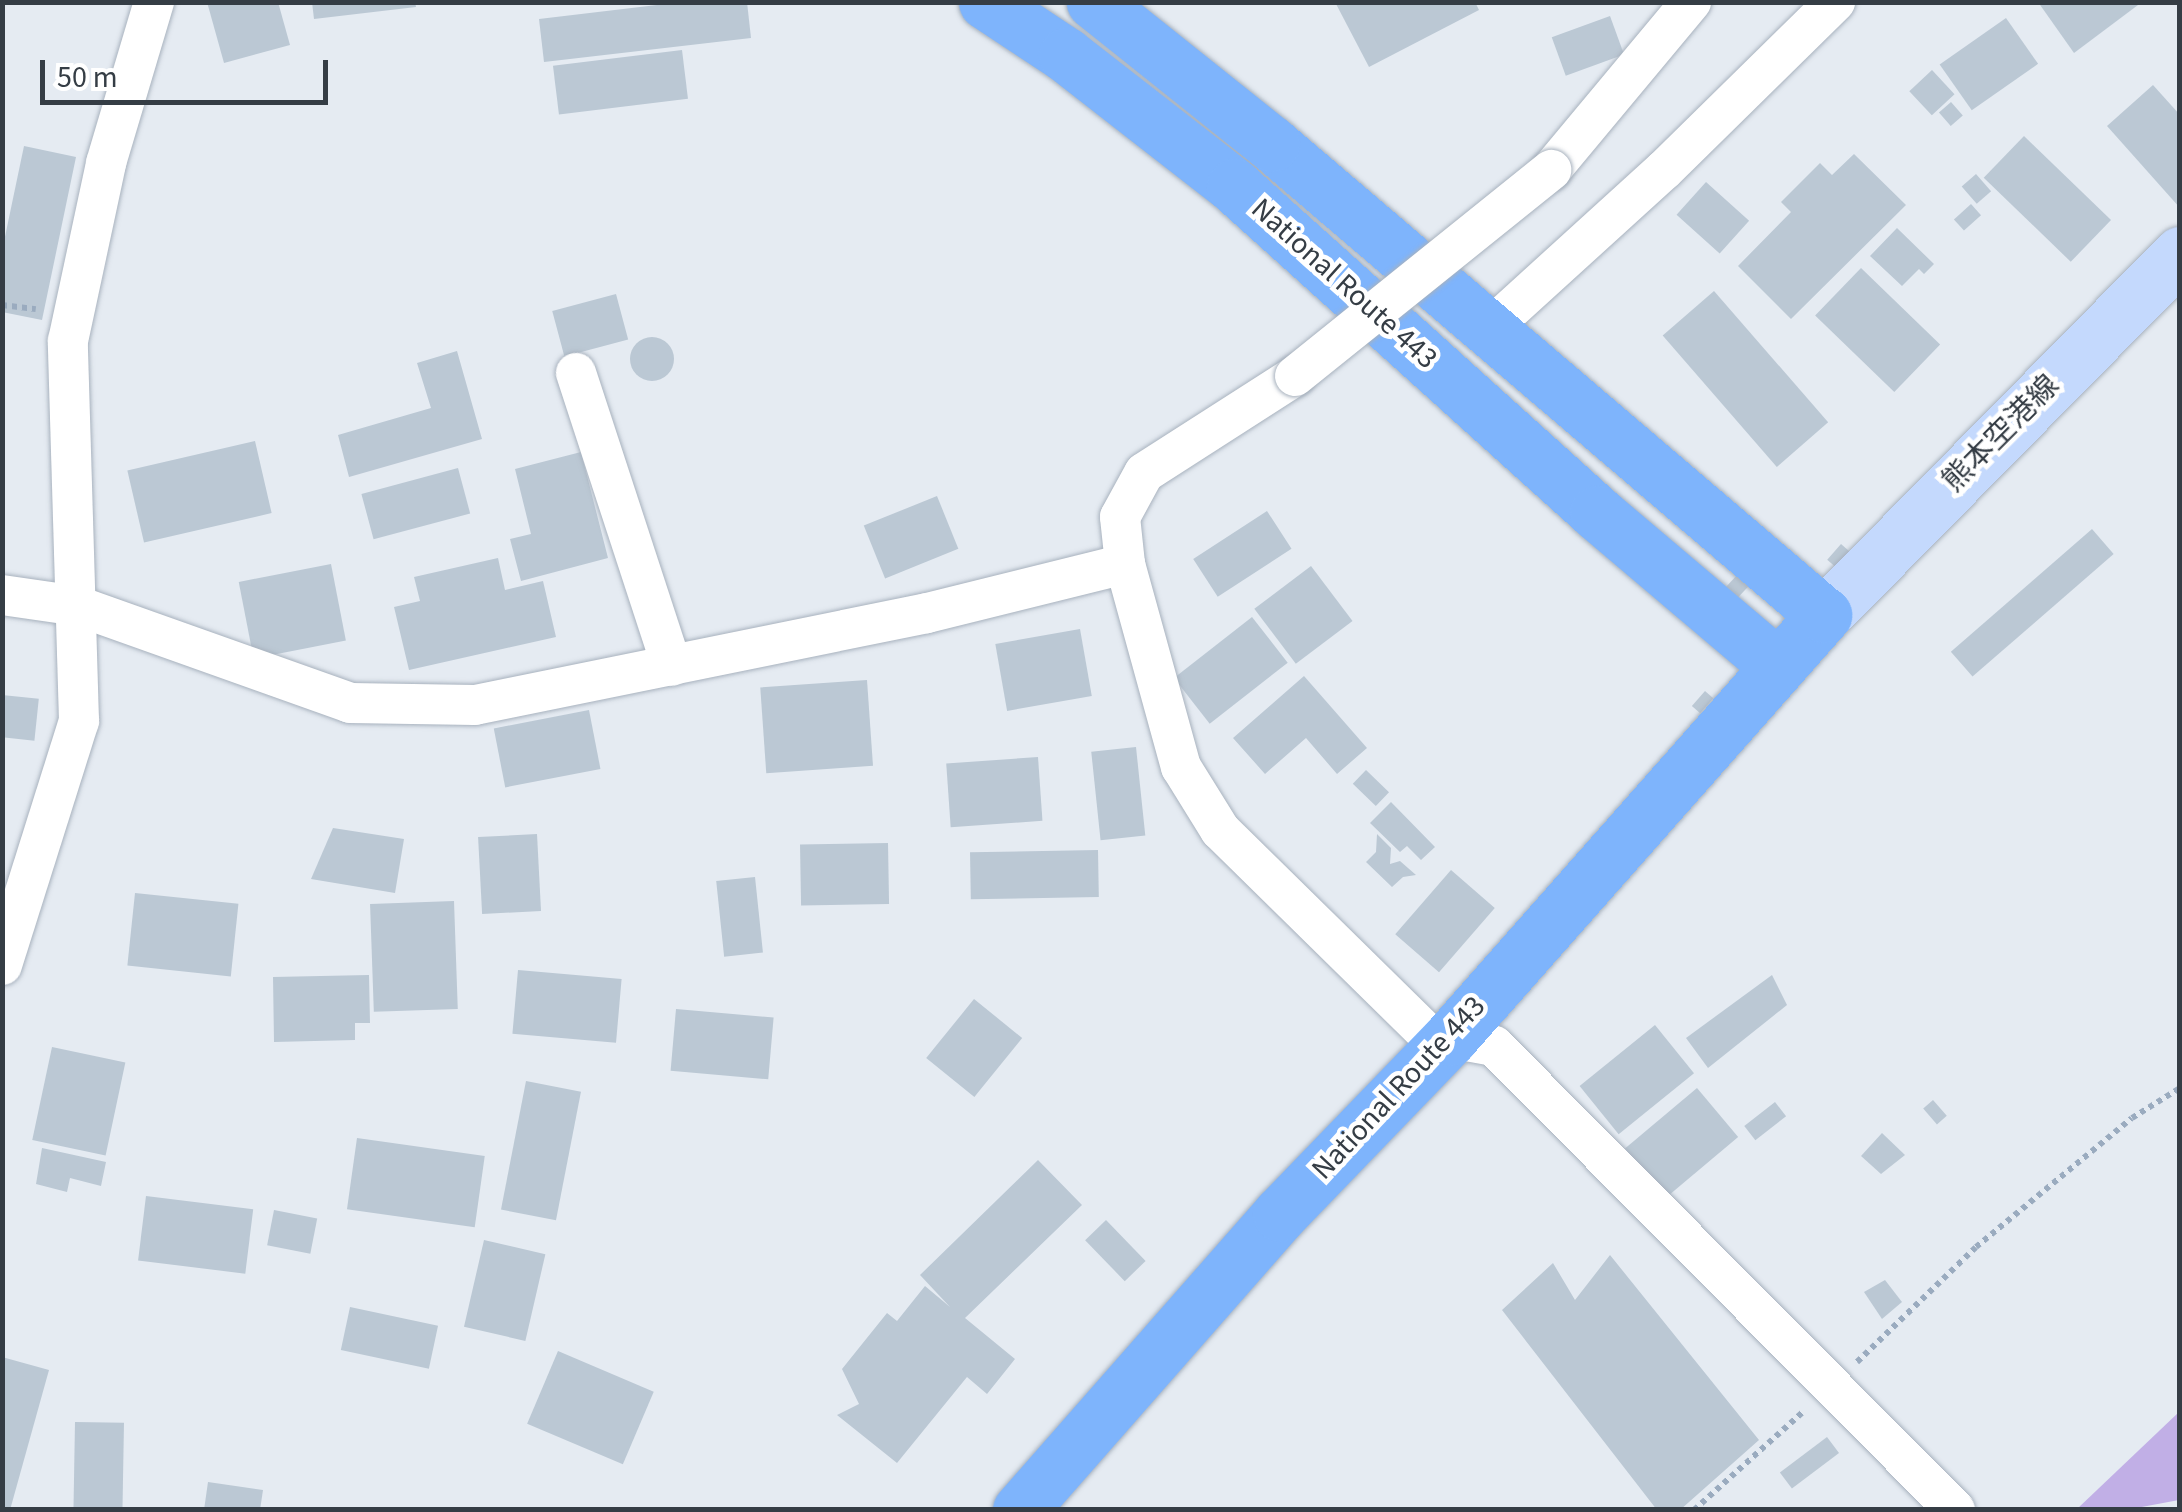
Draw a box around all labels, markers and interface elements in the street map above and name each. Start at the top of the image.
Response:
scale bar [45,40,332,102]
text: 50 m [57,56,118,99]
street label: National Route 443 [1244,191,1444,377]
street label: 熊本空港線 [1935,368,2067,500]
street label: National Route 443 [1305,989,1493,1187]

